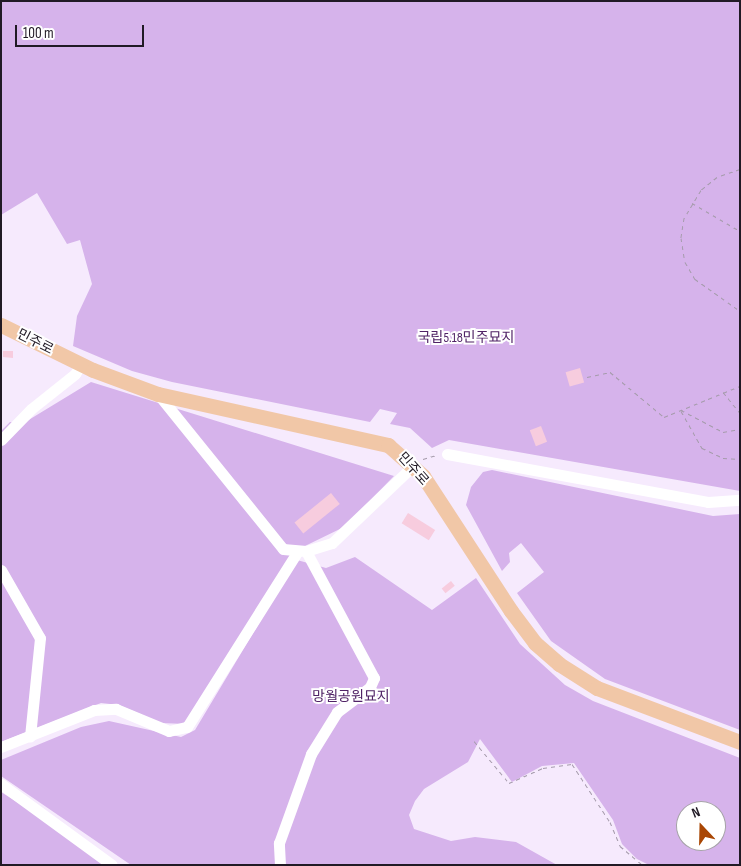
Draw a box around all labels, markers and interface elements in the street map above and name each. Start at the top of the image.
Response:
scale bar [18,15,146,47]
text: 100 m [23,24,54,43]
street label: 민주로 [14,326,56,358]
park label: 국립5.18민주묘지 [418,330,514,346]
street label: 민주로 [394,449,432,489]
park label: 망월공원묘지 [312,689,390,705]
north arrow [676,801,726,851]
text: N [689,803,702,822]

